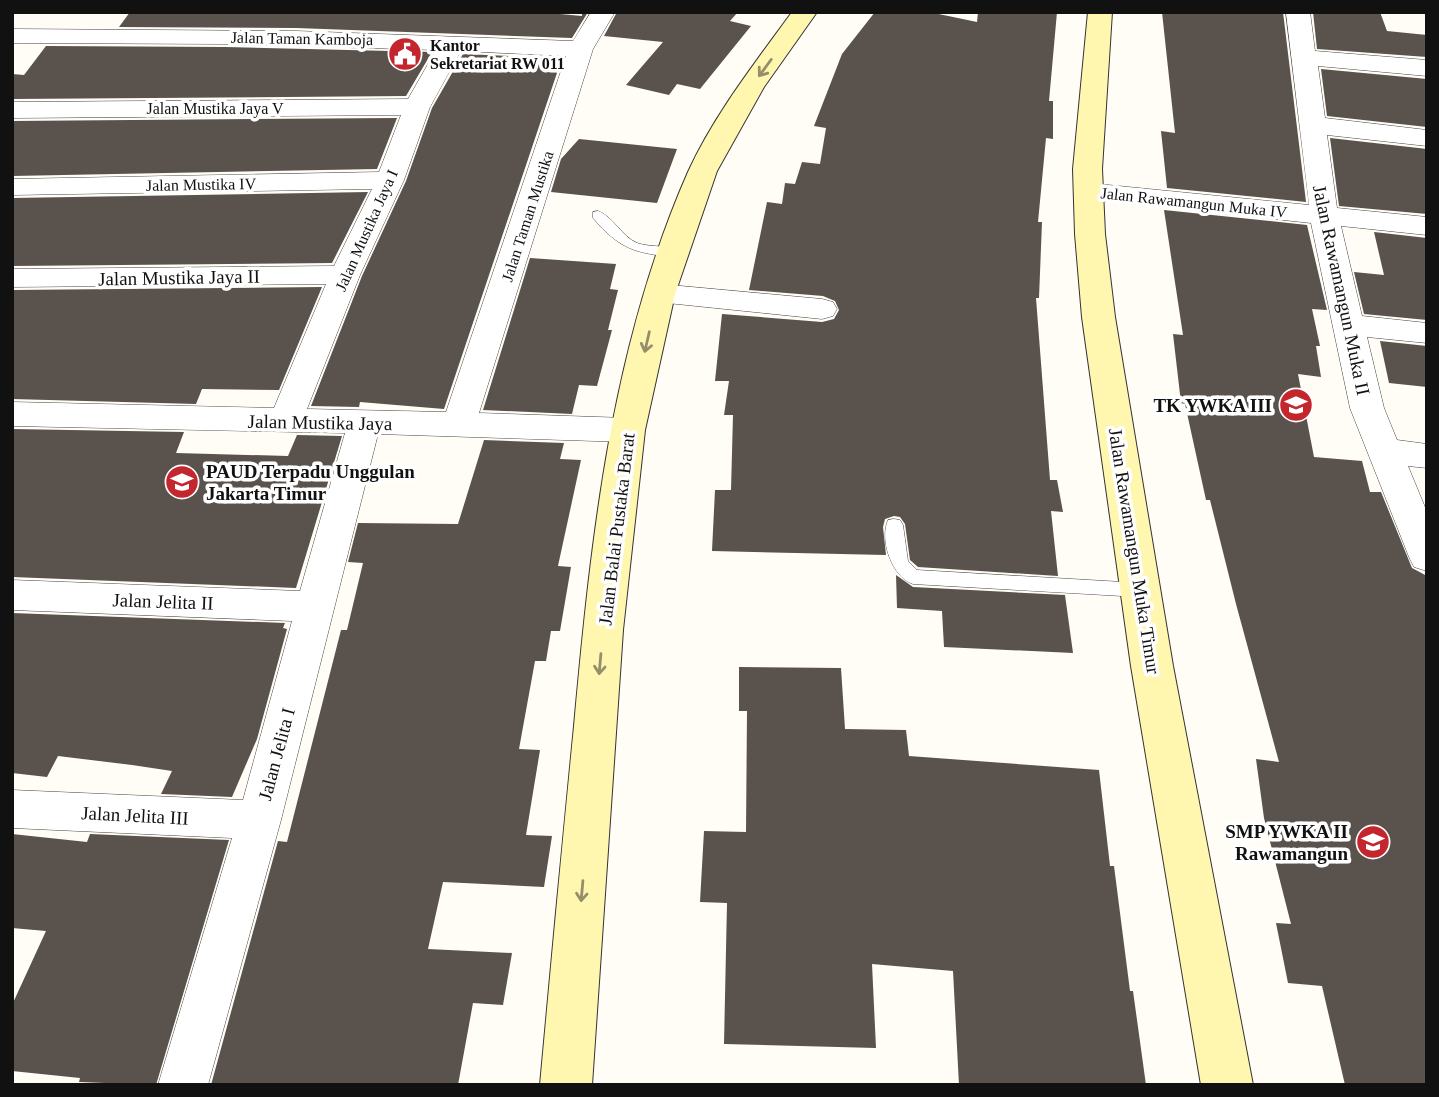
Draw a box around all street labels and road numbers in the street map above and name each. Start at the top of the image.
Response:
street label: Jalan Taman Kamboja [231,29,373,49]
street label: Jalan Mustika Jaya V [146,100,284,118]
street label: Jalan Taman Mustika [498,149,557,284]
street label: Jalan Mustika Jaya I [332,167,402,294]
street label: Jalan Mustika IV [146,175,257,194]
street label: Jalan Rawamangun Muka II [1309,183,1374,397]
street label: Jalan Rawamangun Muka IV [1100,184,1288,222]
street label: Jalan Mustika Jaya II [98,266,260,289]
street label: Jalan Mustika Jaya [248,411,393,434]
street label: Jalan Rawamangun Muka Timur [1105,427,1164,676]
street label: Jalan Balai Pustaka Barat [594,431,639,626]
street label: Jalan Jelita II [112,589,214,614]
street label: Jalan Jelita I [254,706,299,803]
street label: Jalan Jelita III [81,802,189,829]

